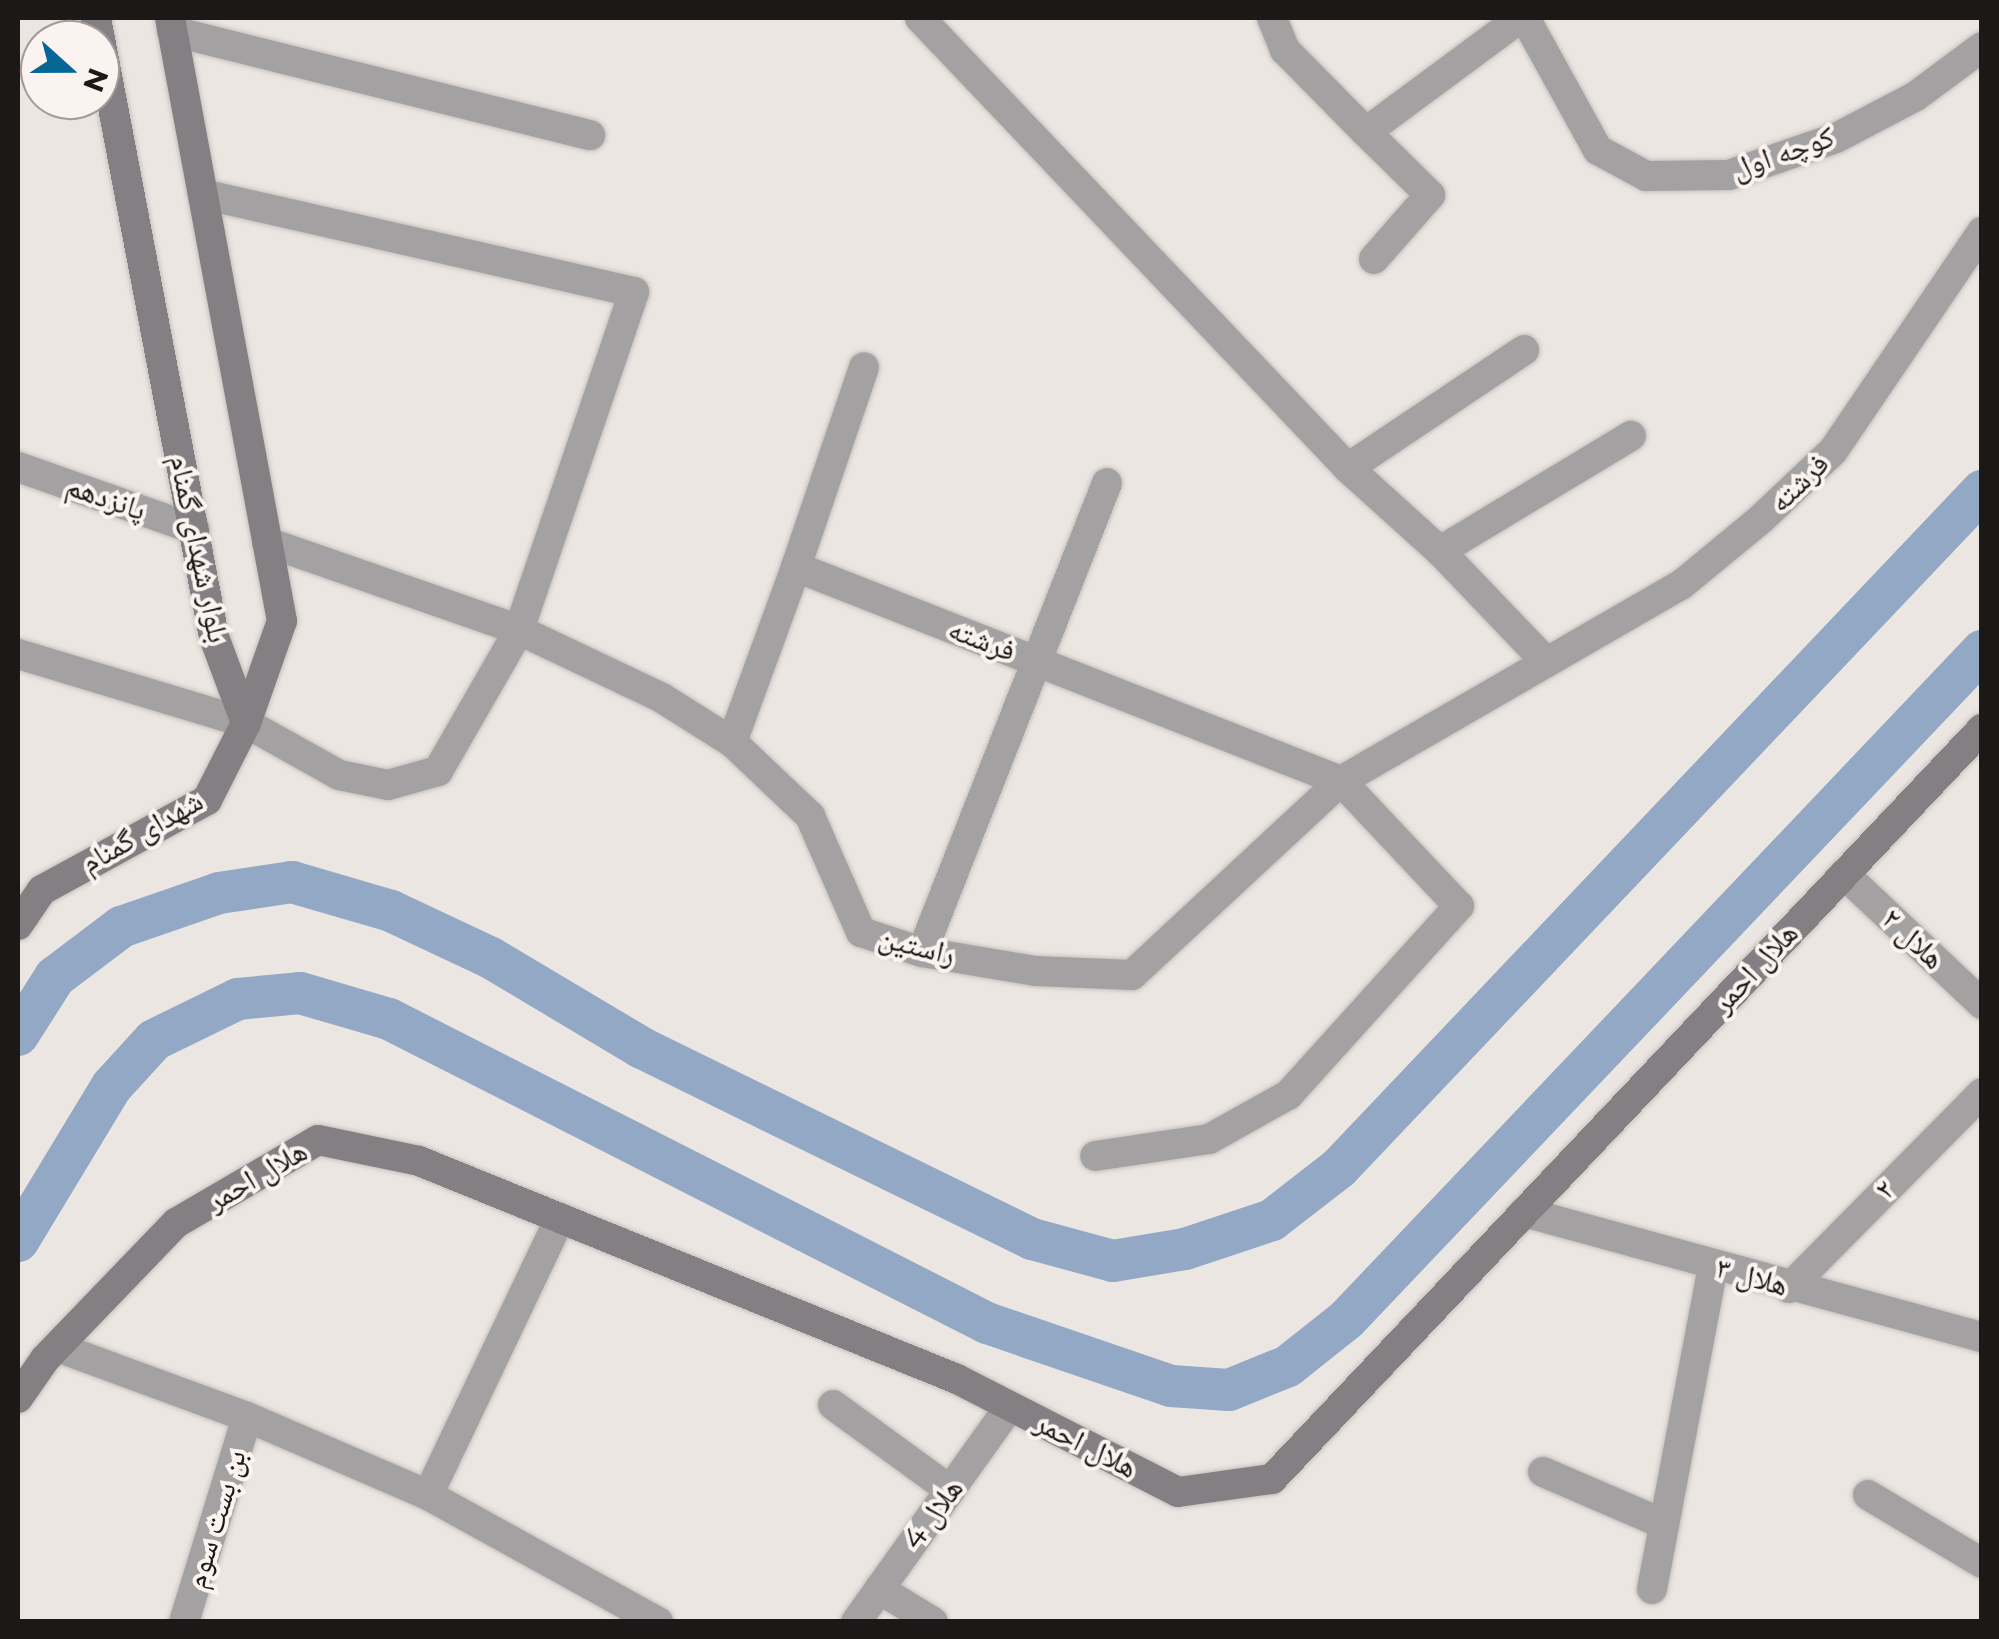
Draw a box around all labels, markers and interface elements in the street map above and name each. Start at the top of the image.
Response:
north arrow [20,20,120,120]
text: N [76,63,116,97]
street label: کوچه اول [1727,119,1839,187]
street label: فرشته [1762,446,1836,520]
street label: بلوار شهدای گمنام [162,452,236,646]
street label: پانزدهم [61,468,151,528]
street label: فرشته [943,611,1021,669]
street label: شهدای گمنام [75,783,209,881]
street label: هلال ۲ [1874,901,1952,977]
street label: هلال احمر [1704,916,1806,1020]
street label: راستین [875,919,959,973]
street label: هلال احمر [200,1133,314,1219]
street label: ۲ [1868,1173,1902,1207]
street label: هلال ۳ [1712,1250,1792,1304]
street label: هلال احمر [1029,1404,1143,1486]
street label: بن بست سوم [178,1446,254,1592]
street label: هلال 4 [895,1471,971,1557]

